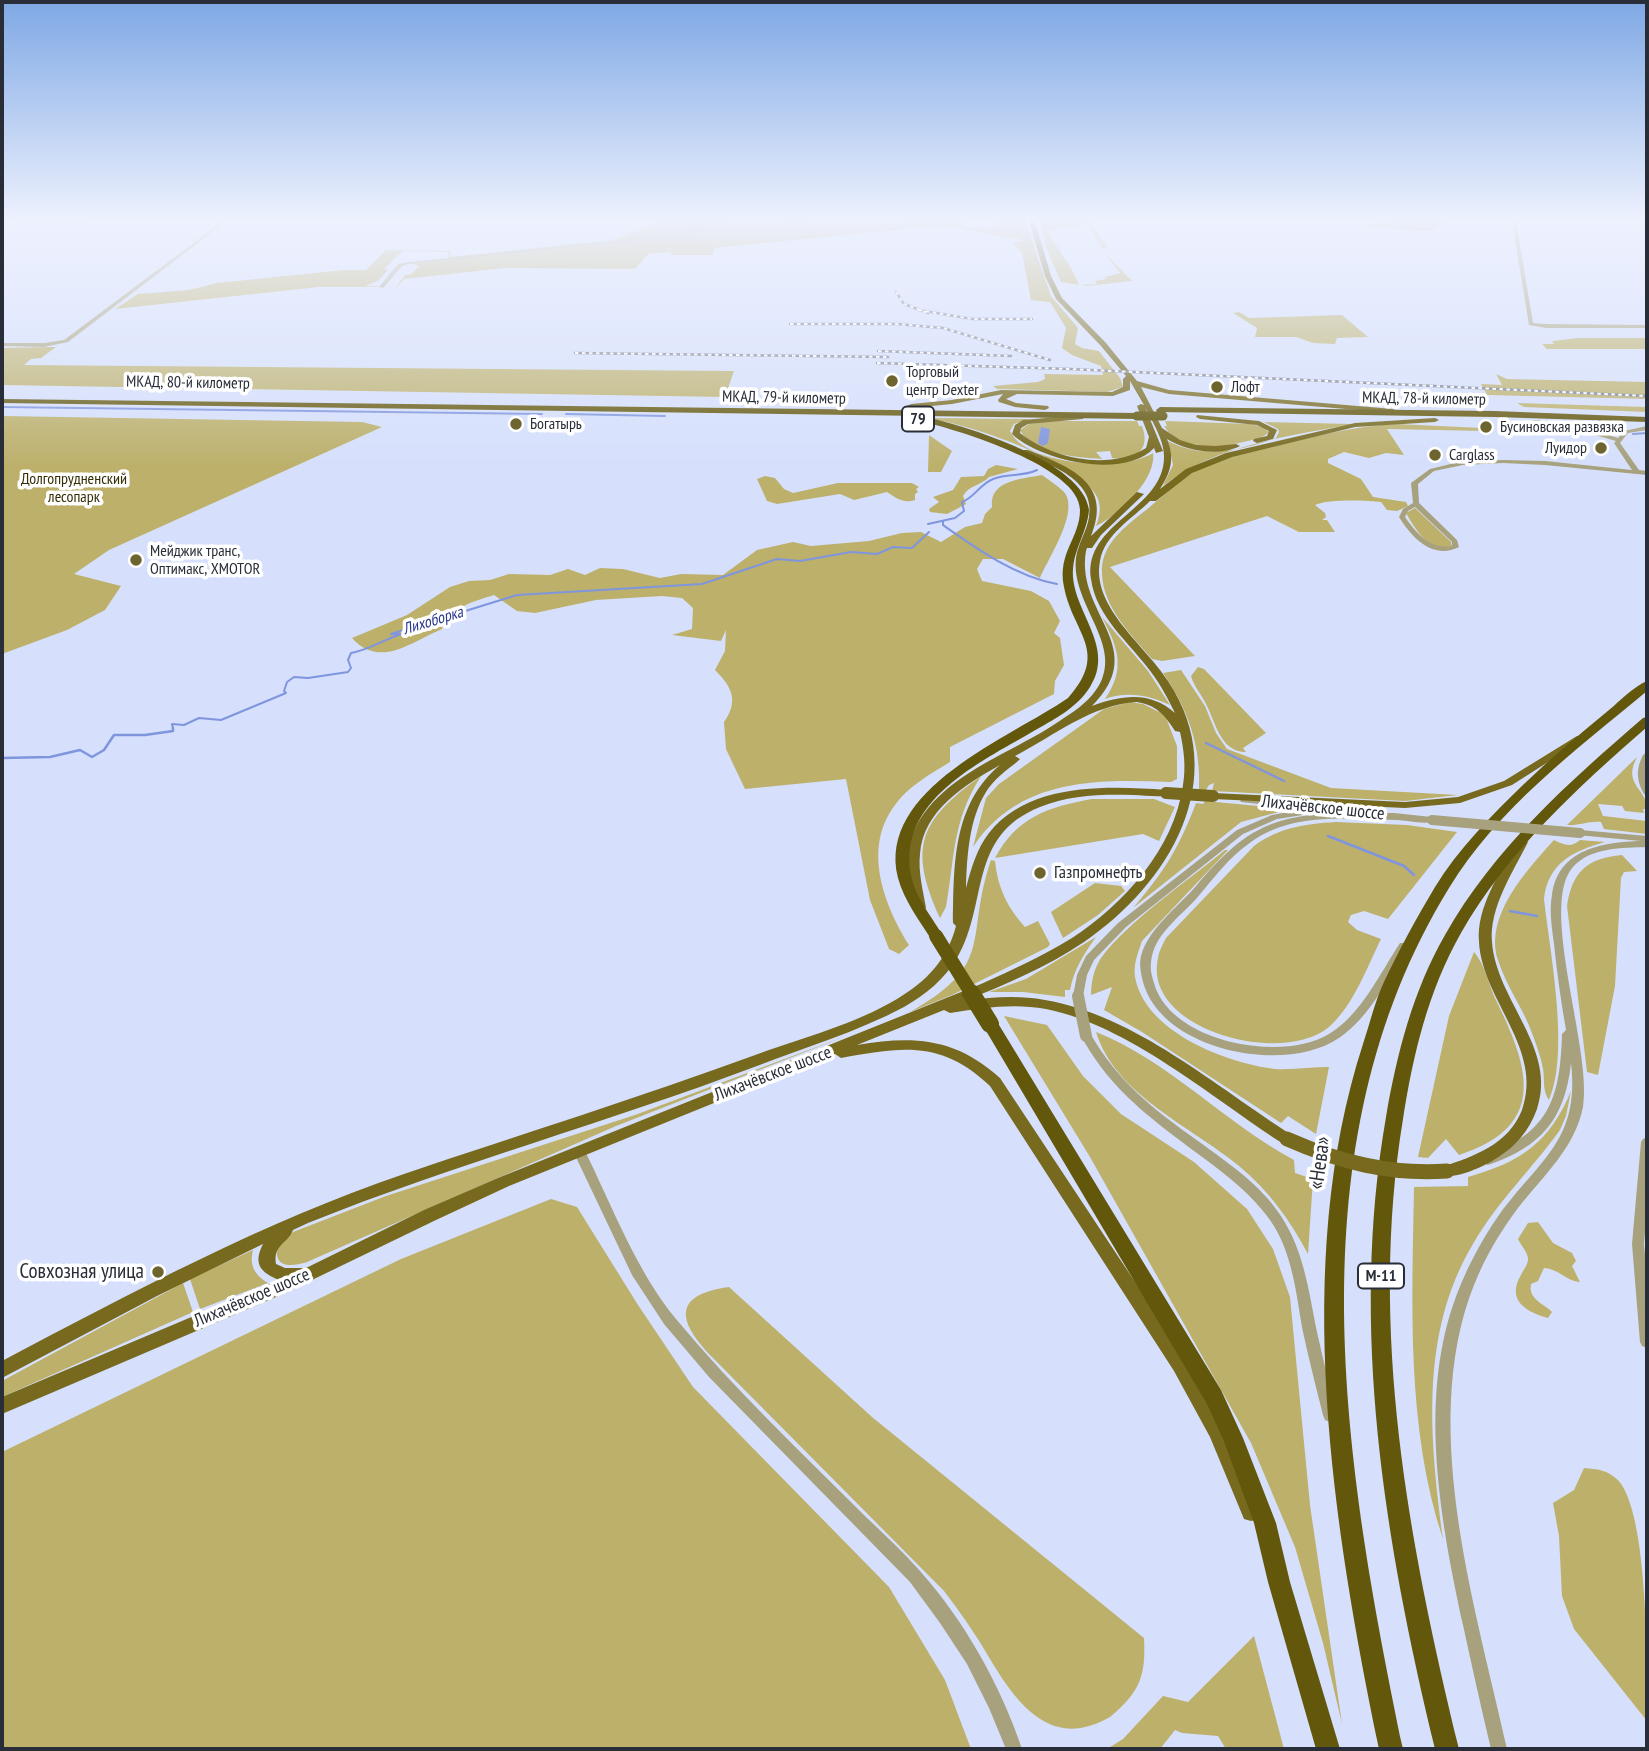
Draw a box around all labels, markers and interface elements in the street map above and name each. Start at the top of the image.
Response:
place label: Торговый центр Dexter [906,362,979,400]
street label: МКАД, 80-й километр [126,372,250,394]
marker: Торговый центр Dexter [884,373,900,389]
place label: Лофт [1231,377,1260,397]
marker: Лофт [1209,379,1225,395]
street label: МКАД, 79-й километр [722,387,846,409]
street label: МКАД, 78-й километр [1362,388,1486,410]
road number: 79 [902,406,934,432]
place label: Богатырь [530,414,582,434]
marker: Богатырь [508,416,524,432]
place label: Бусиновская развязка [1500,417,1624,437]
marker: Бусиновская развязка [1478,419,1494,435]
place label: Луидор [1545,438,1587,458]
marker: Луидор [1593,440,1609,456]
place label: Carglass [1449,445,1495,465]
marker: Carglass [1427,447,1443,463]
park label: Долгопрудненский лесопарк [21,469,127,507]
place label: Мейджик транс, Оптимакс, XMOTOR [150,541,260,579]
marker: Мейджик транс, Оптимакс, XMOTOR [128,552,144,568]
water label: Лихоборка [401,603,465,639]
street label: Лихачёвское шоссе [1260,791,1386,825]
place label: Газпромнефть [1054,862,1142,884]
marker: Газпромнефть [1032,865,1048,881]
street label: Лихачёвское шоссе [711,1042,835,1106]
street label: «Нева» [1304,1135,1336,1191]
place label: Совхозная улица [20,1259,144,1285]
marker: Совхозная улица [150,1264,166,1280]
street label: Лихачёвское шоссе [191,1264,313,1332]
road number: М-11 [1358,1264,1404,1288]

